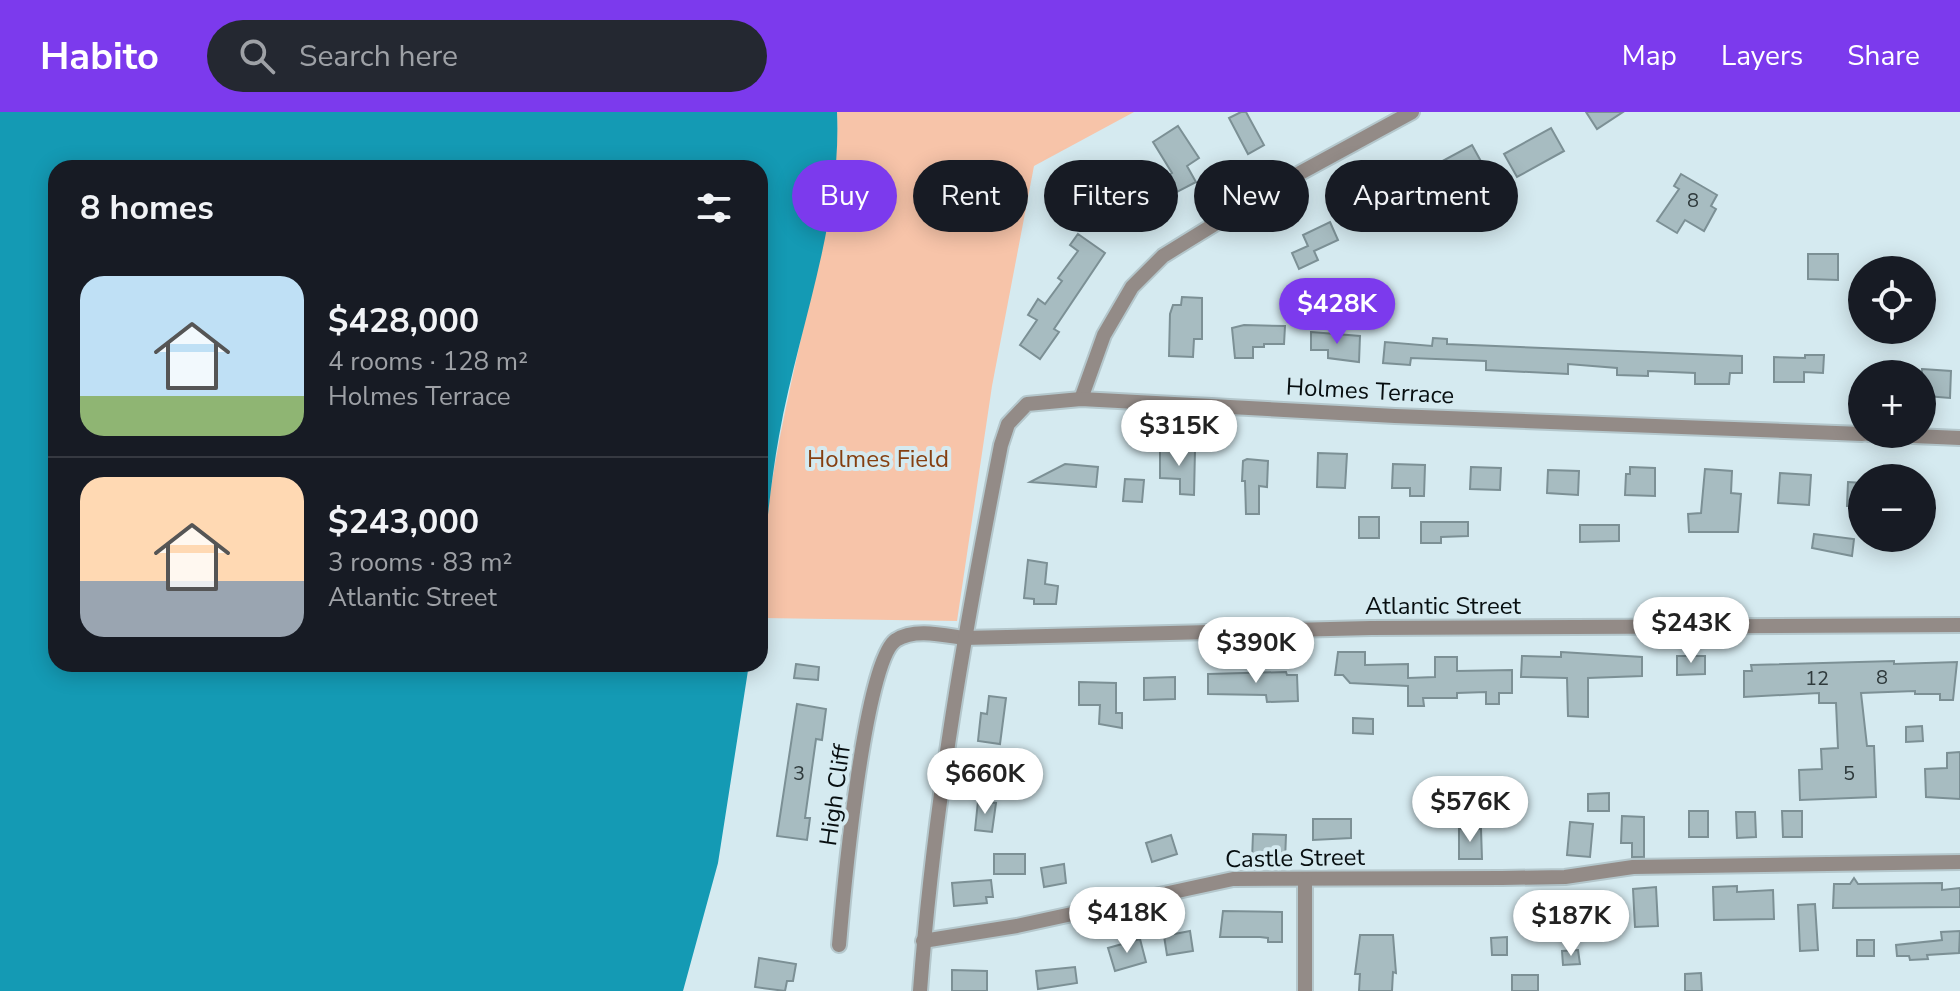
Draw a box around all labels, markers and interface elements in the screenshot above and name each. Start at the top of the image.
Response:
search box [207,20,767,92]
text: Habito [40,31,159,82]
icon: search [235,34,279,78]
text: Search here [299,36,458,77]
text: Map [1622,37,1677,75]
text: Layers [1721,37,1803,75]
text: Share [1847,37,1920,75]
chip: Buy [792,160,897,232]
chip: Rent [913,160,1028,232]
chip: Filters [1044,160,1178,232]
chip: New [1194,160,1309,232]
chip: Apartment [1325,160,1518,232]
text: 8 homes [80,185,214,231]
icon: filters [692,186,736,230]
house number: 8 [1687,187,1699,214]
map controls [1848,256,1936,552]
button: locate [1848,256,1936,344]
pin: $428K [1281,278,1393,346]
text: $428K [1297,286,1377,321]
text: $428,000 [328,298,479,344]
icon: home [144,308,240,404]
text: 4 rooms · 128 m² [328,344,528,379]
button: + [1848,360,1936,448]
street label: Holmes Terrace [1285,371,1455,411]
text: Holmes Terrace [328,379,511,414]
pin: $315K [1123,400,1235,468]
text: $315K [1139,408,1219,443]
park label: Holmes Field [807,443,949,475]
button: − [1848,464,1936,552]
text: $243,000 [328,499,479,545]
icon: home [144,509,240,605]
text: 3 rooms · 83 m² [328,545,512,580]
text: Atlantic Street [328,580,497,615]
street label: Atlantic Street [1365,590,1521,622]
pin: $243K [1635,597,1747,665]
text: $243K [1651,605,1731,640]
pin: $390K [1200,617,1312,685]
text: $390K [1216,625,1296,660]
house number: 8 [1876,664,1888,691]
house number: 12 [1805,665,1829,692]
street label: High Cliff [812,741,858,848]
pin: $660K [929,748,1041,816]
text: $660K [945,756,1025,791]
house number: 3 [793,760,805,787]
house number: 5 [1843,760,1855,787]
pin: $576K [1414,776,1526,844]
text: $576K [1430,784,1510,819]
street label: Castle Street [1225,841,1366,875]
pin: $418K [1071,887,1183,955]
pin: $187K [1515,890,1627,958]
text: $418K [1087,895,1167,930]
text: $187K [1531,898,1611,933]

